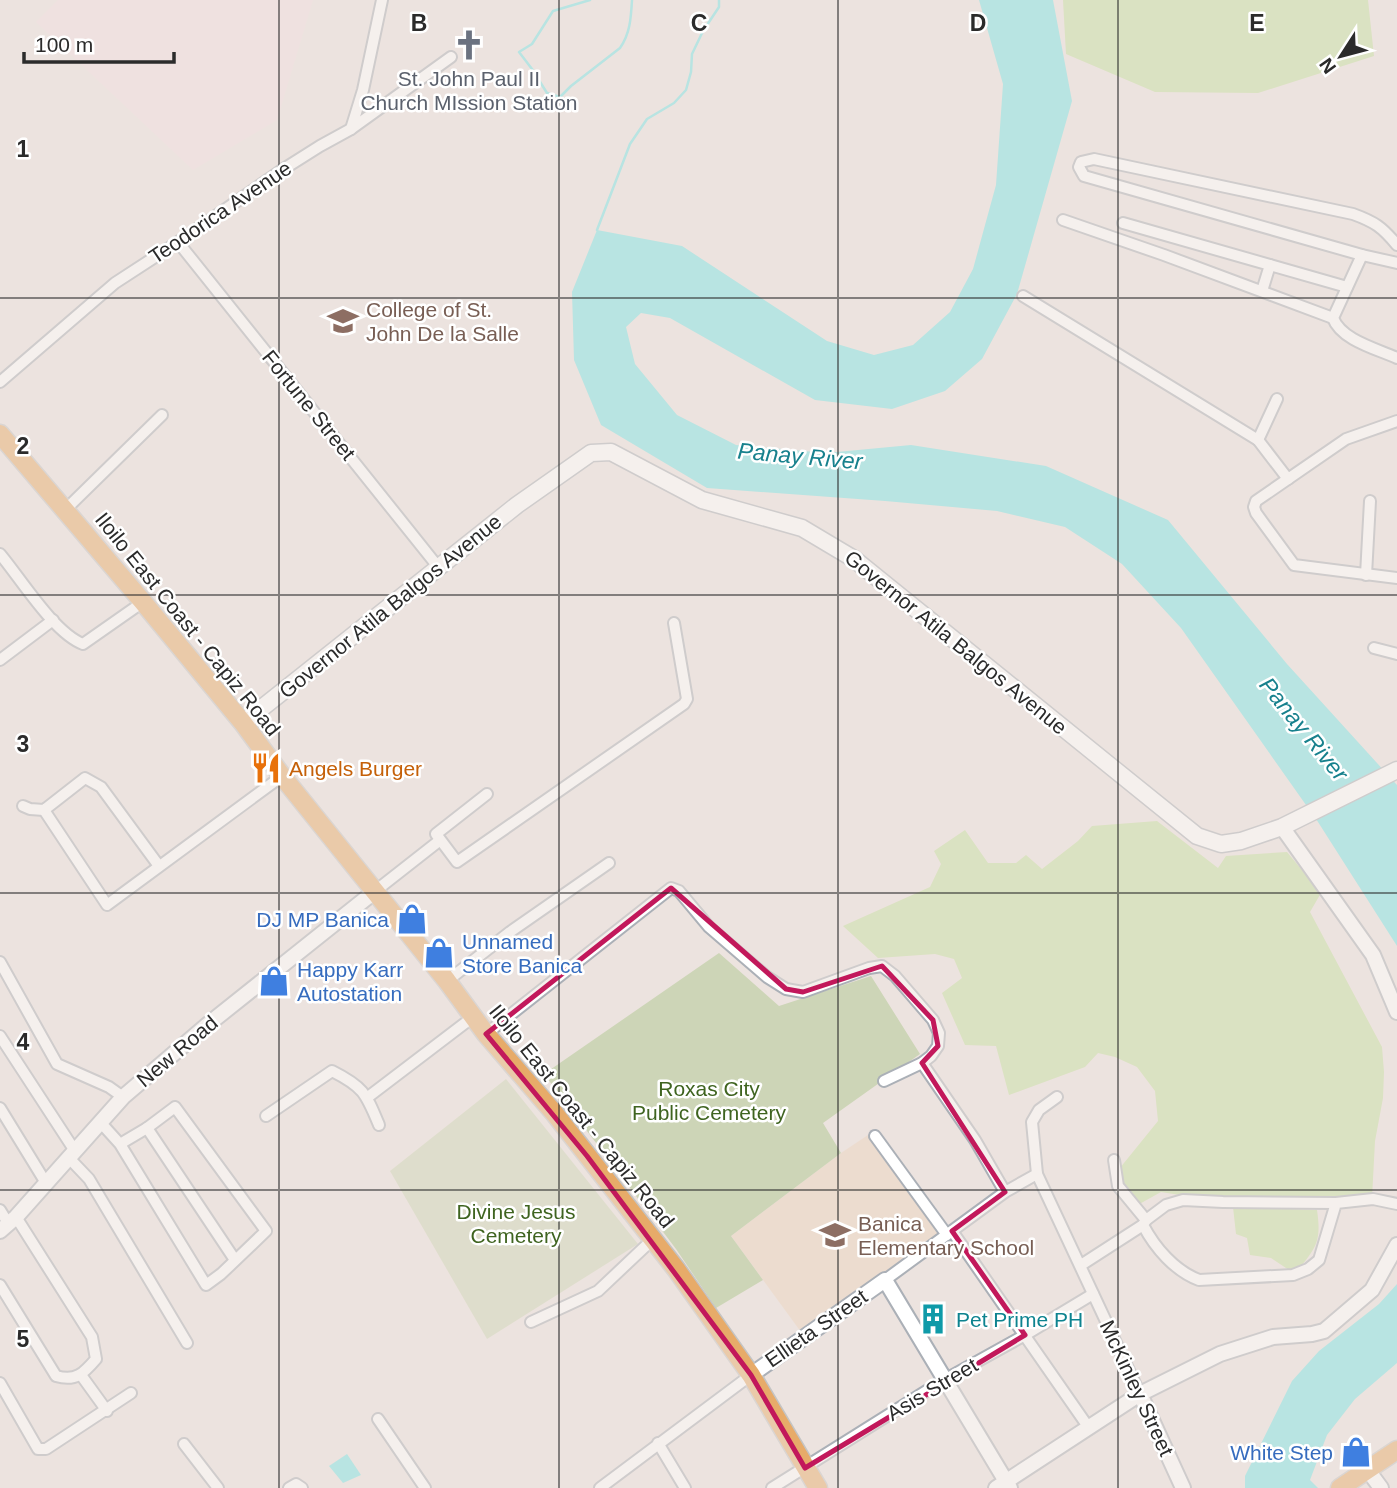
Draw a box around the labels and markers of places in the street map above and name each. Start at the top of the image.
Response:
church icon: St. John Paul II Church MIssion Station [452,28,486,62]
place label: St. John Paul II Church MIssion Station [360,67,578,114]
place label: College of St. John De la Salle [366,298,519,345]
school or university icon: College of St. John De la Salle [326,304,360,338]
restaurant icon: Angels Burger [249,751,283,785]
place label: Angels Burger [289,757,422,780]
shop icon: DJ MP Banica [395,902,429,936]
place label: DJ MP Banica [256,908,389,931]
place label: Unnamed Store Banica [462,930,583,977]
shop icon: Unnamed Store Banica [422,936,456,970]
place label: Happy Karr Autostation [297,958,403,1005]
shop icon: Happy Karr Autostation [257,964,291,998]
place label: Banica Elementary School [858,1212,1034,1259]
school or university icon: Banica Elementary School [818,1218,852,1252]
building icon: Pet Prime PH [916,1302,950,1336]
place label: Pet Prime PH [956,1308,1083,1331]
shop icon: White Step [1339,1435,1373,1469]
place label: White Step [1230,1441,1333,1464]

